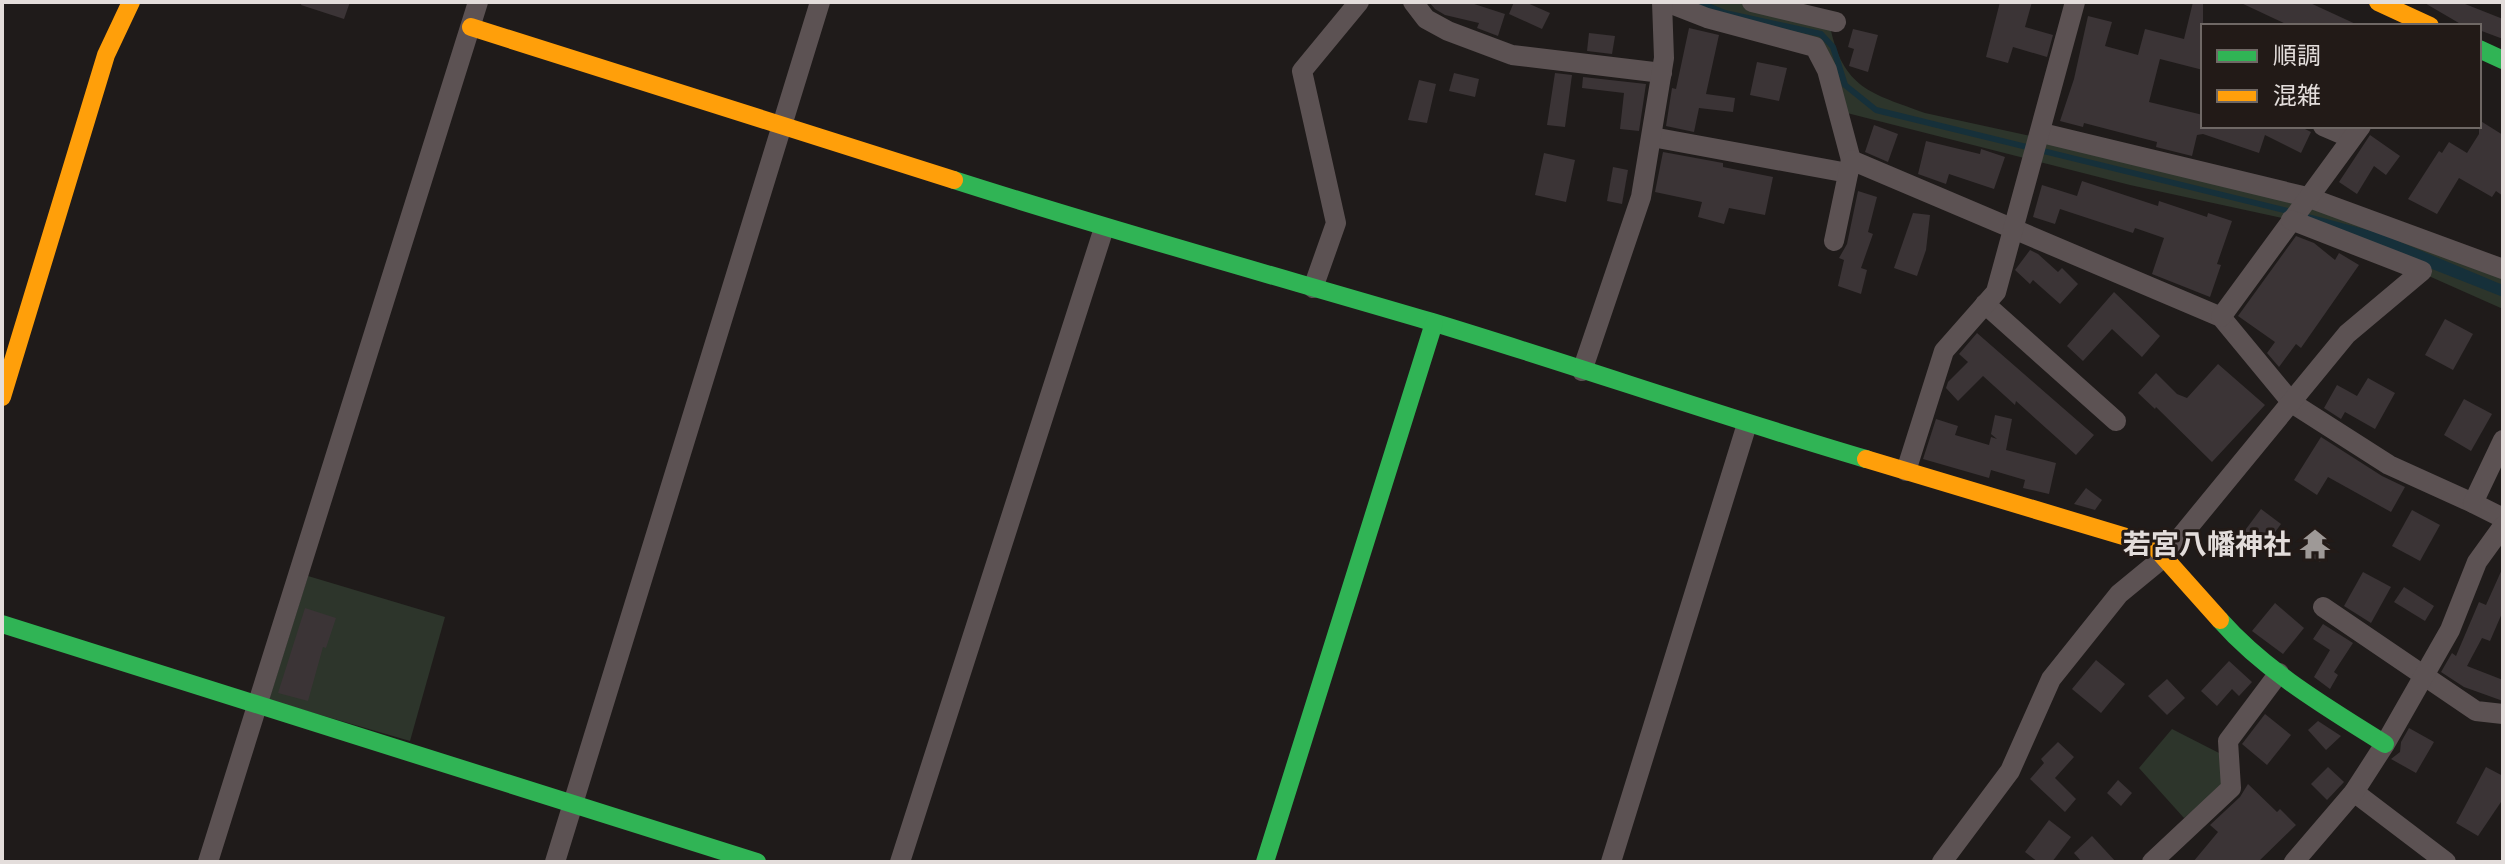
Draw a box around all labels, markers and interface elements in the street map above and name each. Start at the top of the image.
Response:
legend [2201,24,2481,128]
text: 順調 [2273,40,2321,71]
text: 混雑 [2273,80,2321,111]
place label: 若宮八幡神社 [2123,526,2291,563]
temple icon: 若宮八幡神社 [2298,527,2332,561]

